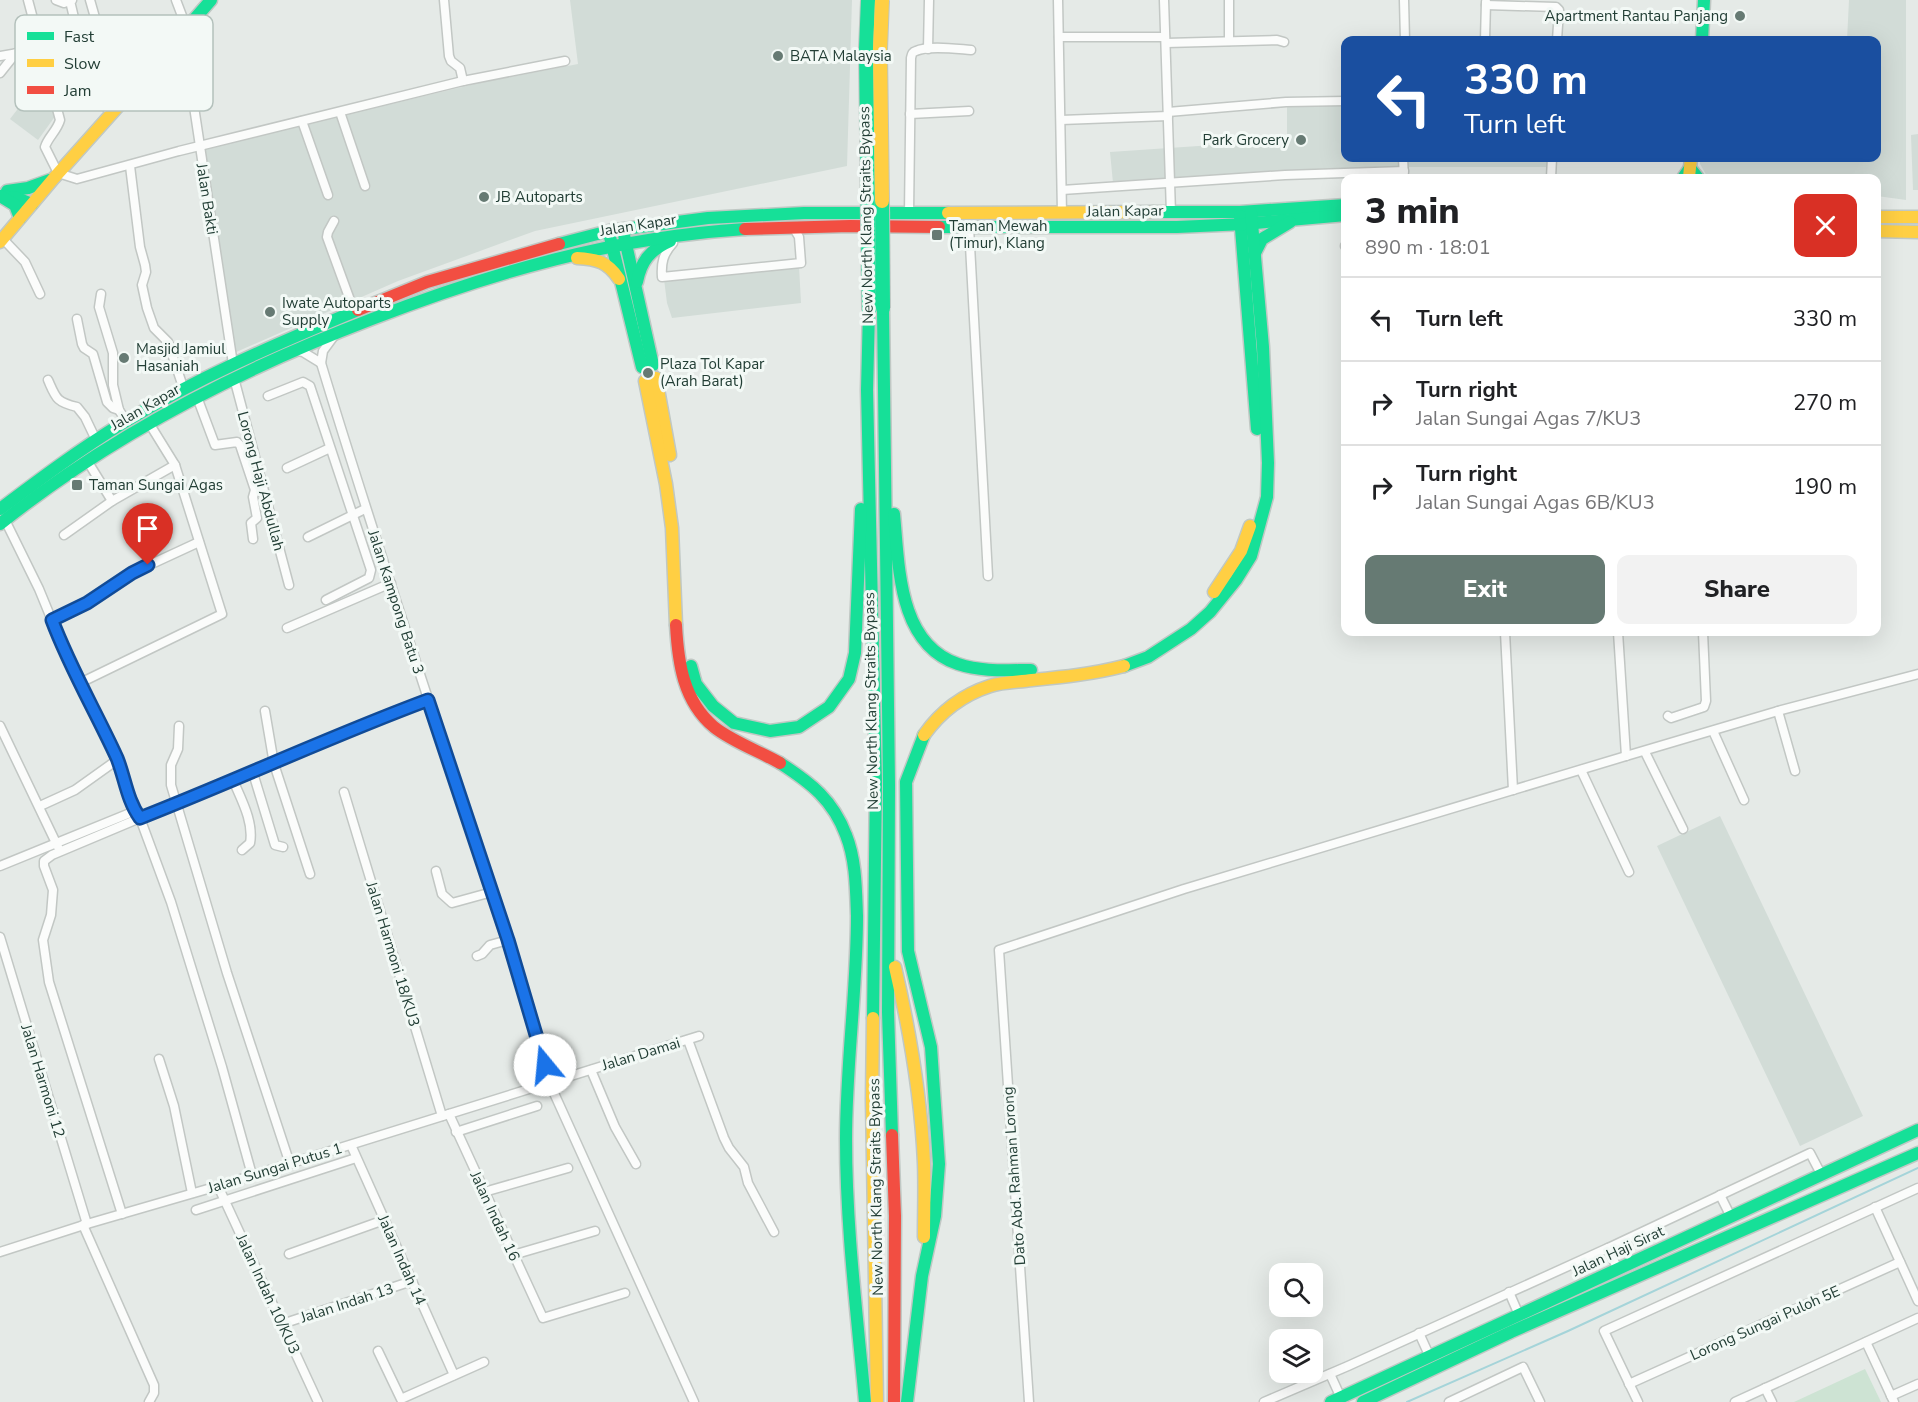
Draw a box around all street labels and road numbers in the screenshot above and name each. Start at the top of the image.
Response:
street label: New North Klang Straits Bypass [854,106,878,324]
street label: Jalan Bakti [191,161,222,236]
street label: Jalan Kapar [1085,200,1164,222]
street label: Jalan Kapar [597,209,678,241]
street label: Jalan Kapar [106,379,184,435]
street label: Lorong Haji Abdullah [233,409,289,553]
street label: Jalan Kampong Batu 3 [363,526,429,677]
street label: New North Klang Straits Bypass [859,592,883,810]
street label: Jalan Harmoni 18/KU3 [361,878,425,1029]
street label: Jalan Harmoni 12 [16,1021,70,1140]
street label: Jalan Damai [598,1033,683,1076]
street label: New North Klang Straits Bypass [864,1078,888,1296]
street label: Dato Abd. Rahman Lorong [998,1086,1030,1266]
street label: Jalan Sungai Putus 1 [204,1138,345,1198]
street label: Jalan Indah 16 [465,1167,525,1264]
street label: Jalan Indah 14 [373,1211,431,1308]
street label: Jalan Haji Sirat [1568,1221,1668,1281]
street label: Jalan Indah 10/KU3 [231,1230,305,1357]
street label: Jalan Indah 13 [297,1278,396,1328]
street label: Lorong Sungai Puloh 5E [1687,1281,1843,1365]

